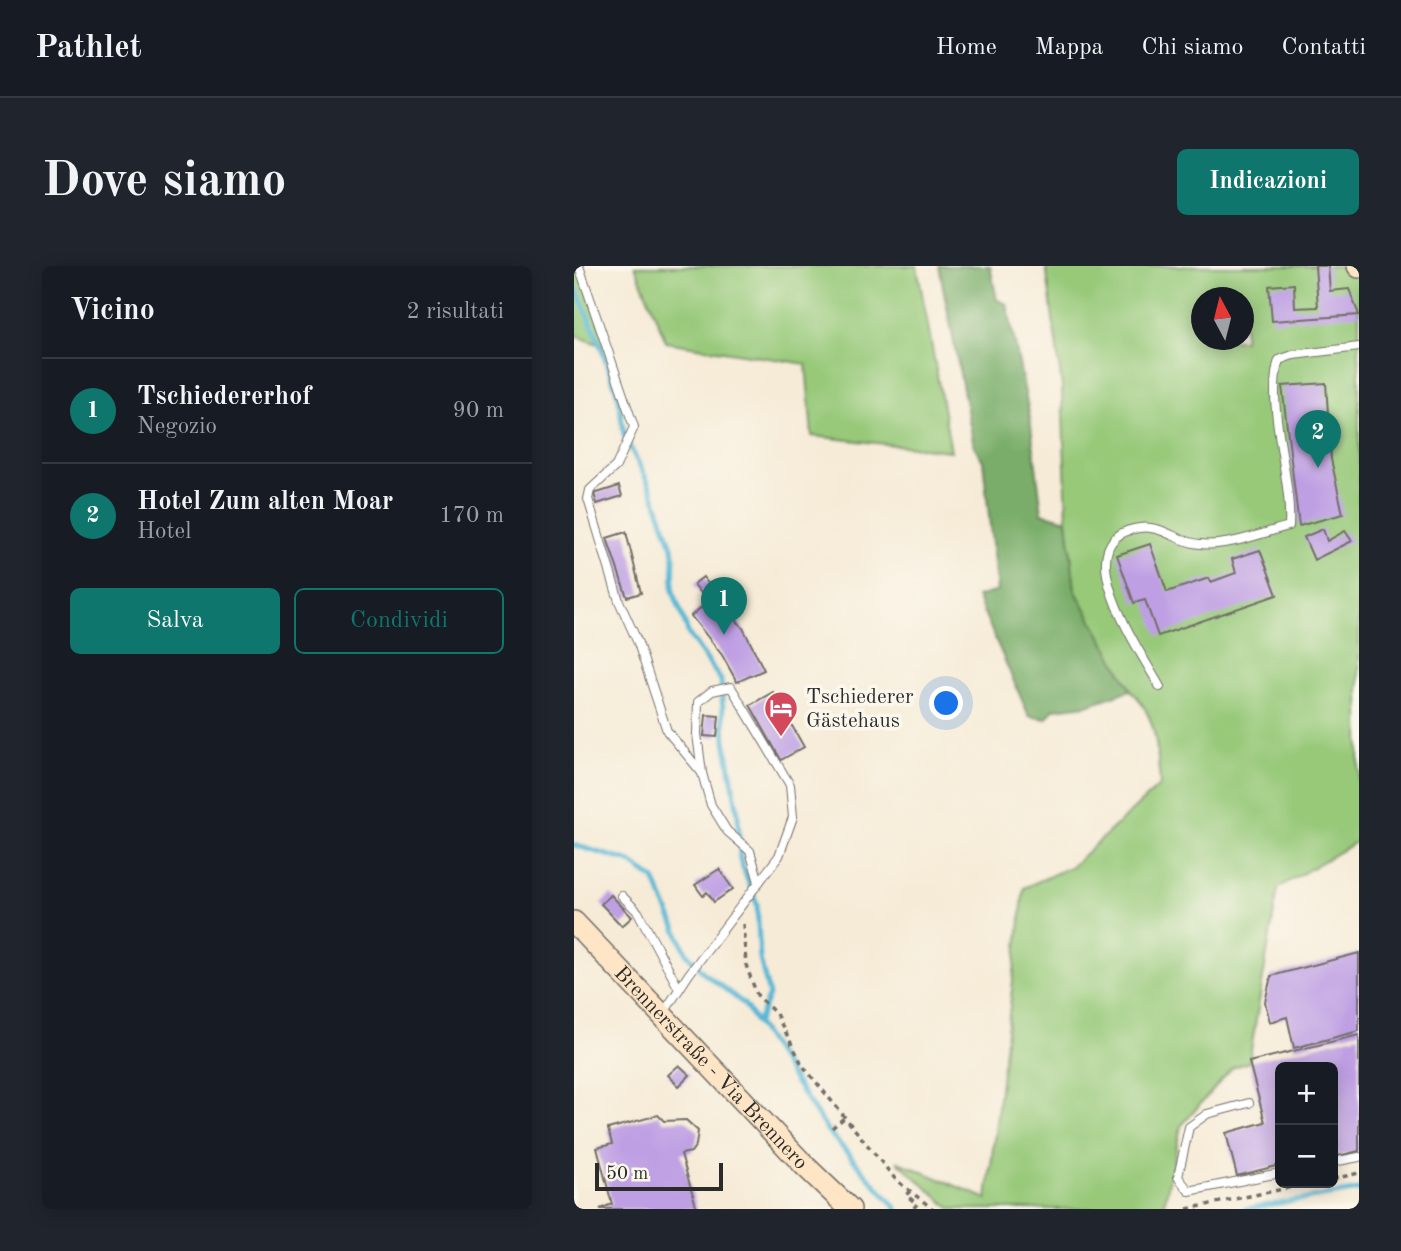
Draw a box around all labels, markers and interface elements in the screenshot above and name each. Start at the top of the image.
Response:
text: Pathlet [35,32,142,65]
text: Home [936,36,997,60]
text: Mappa [1035,36,1103,60]
text: Chi siamo [1141,36,1244,60]
text: Contatti [1282,36,1366,60]
button: Indicazioni [1177,149,1359,215]
text: Dove siamo [42,158,287,207]
north arrow [1191,287,1254,350]
text: Vicino [70,296,155,326]
text: 2 risultati [406,300,504,323]
text: Tschiedererhof [137,384,311,410]
text: 1 [86,399,100,422]
text: 90 m [453,399,504,422]
pin: 2 [1295,410,1341,468]
text: Negozio [137,415,217,438]
text: Hotel Zum alten Moar [137,489,393,515]
text: 2 [86,504,100,527]
text: 170 m [439,504,504,527]
text: Hotel [137,520,191,543]
pin: 1 [701,577,747,635]
button: Salva [70,588,280,654]
button: Condividi [294,588,504,654]
your location [929,686,963,720]
place label: Tschiederer Gästehaus [806,687,914,732]
hotel icon: Tschiederer Gästehaus [762,689,800,738]
street label: Brennerstraße - Via Brennero [610,963,811,1174]
map controls [1275,1062,1338,1188]
button: + [1275,1062,1338,1125]
button: − [1275,1125,1338,1188]
scale bar [595,1160,723,1192]
text: 50 m [606,1165,648,1184]

